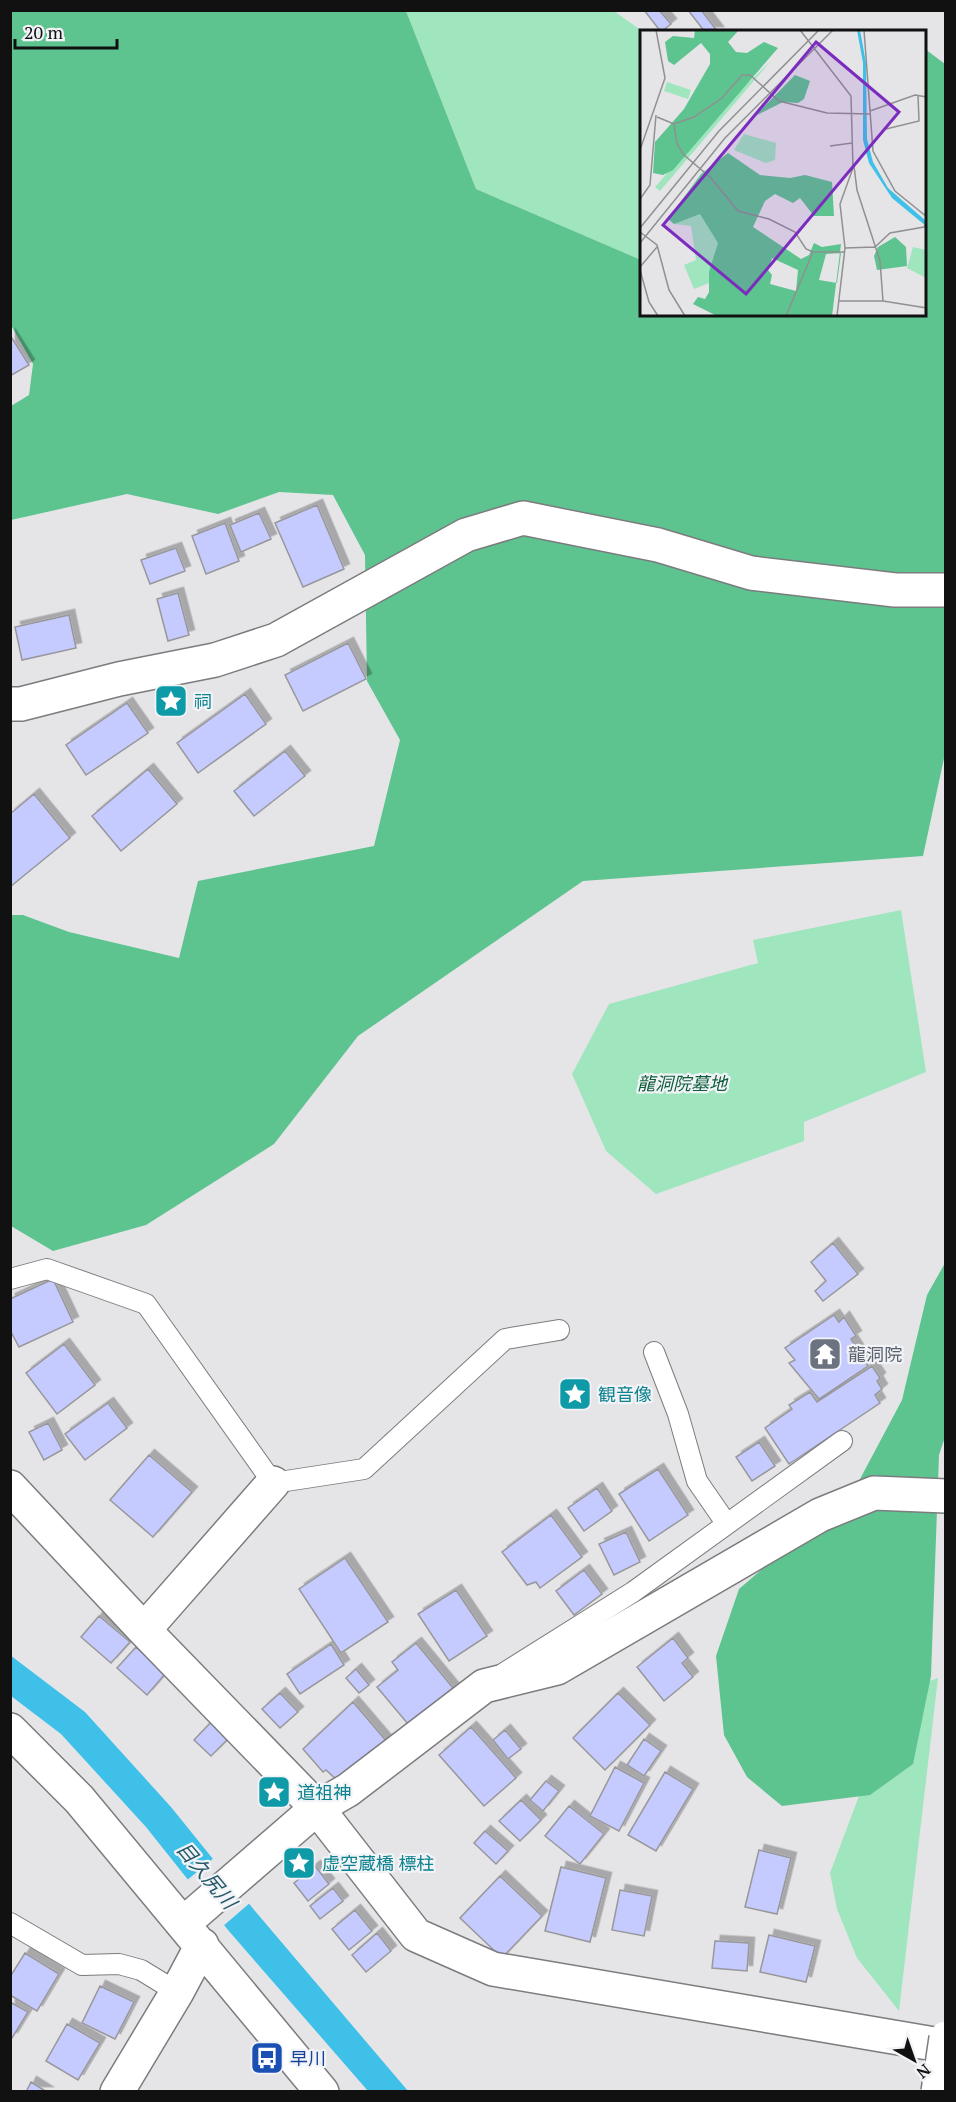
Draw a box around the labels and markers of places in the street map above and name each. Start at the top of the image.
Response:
place icon: 祠 [153,683,189,719]
place label: 祠 [194,689,212,713]
temple icon: 龍洞院 [807,1336,843,1372]
place label: 龍洞院 [848,1342,902,1366]
place icon: 観音像 [557,1376,593,1412]
place label: 観音像 [598,1382,652,1406]
place icon: 道祖神 [256,1774,292,1810]
place label: 道祖神 [297,1780,351,1804]
place icon: 虚空蔵橋 標柱 [281,1845,317,1881]
place label: 虚空蔵橋 標柱 [322,1851,434,1875]
bus stop icon: 早川 [249,2040,285,2076]
place label: 早川 [290,2046,326,2070]

